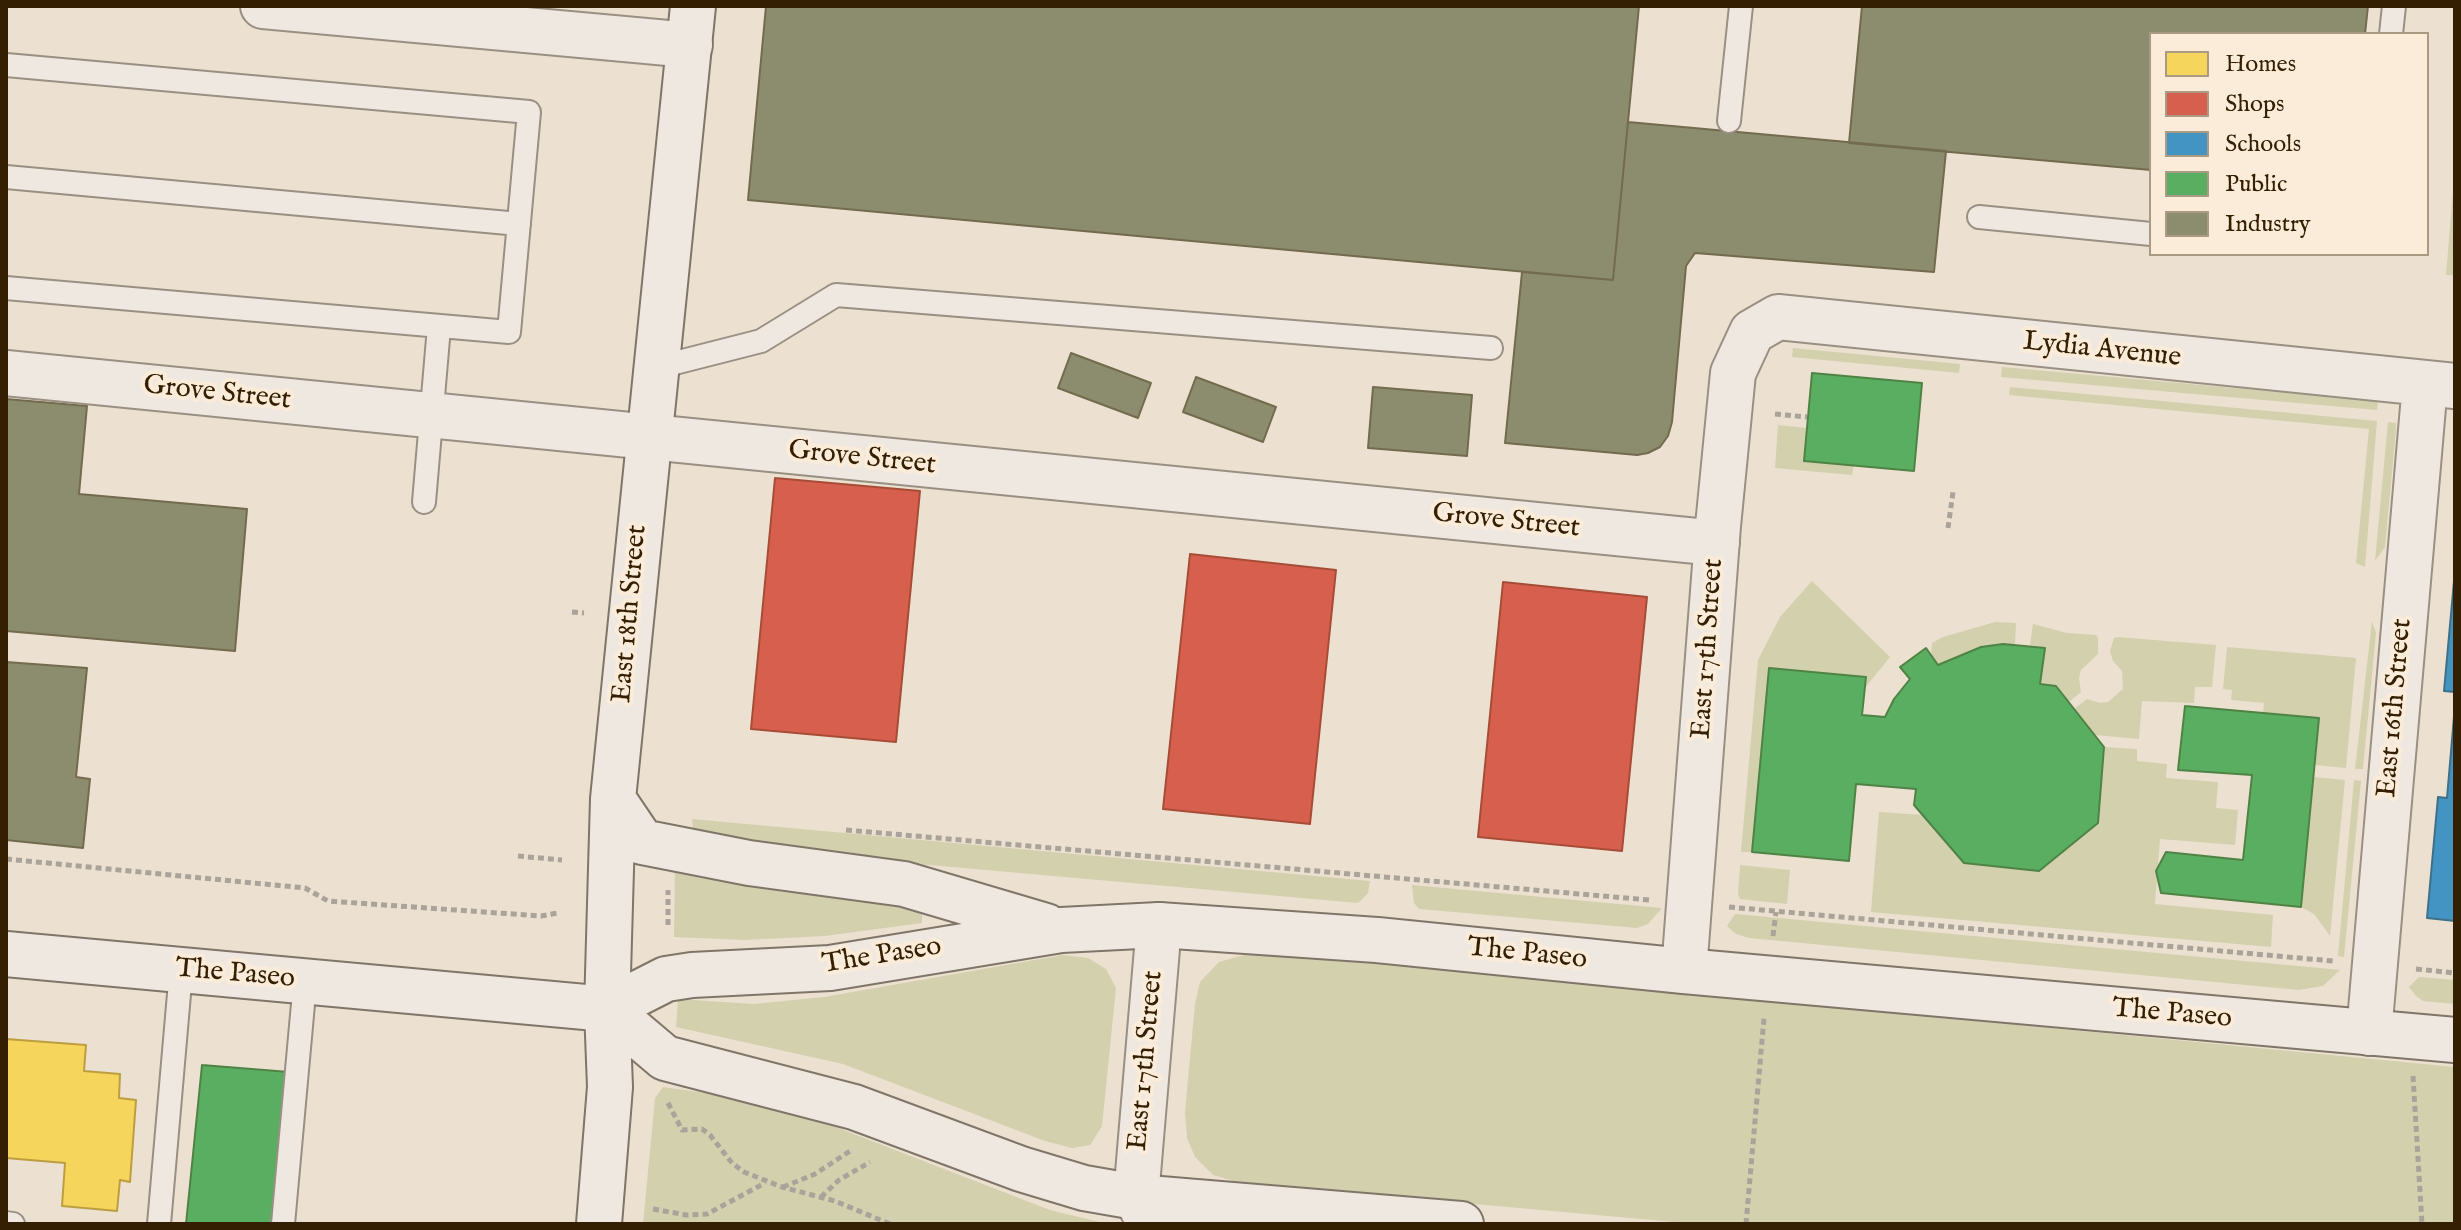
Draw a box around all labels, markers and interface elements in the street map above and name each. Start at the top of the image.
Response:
legend [2149,32,2429,256]
text: Homes [2225,49,2296,80]
text: Shops [2225,89,2284,120]
text: Schools [2225,129,2301,160]
text: Public [2225,169,2287,200]
text: Industry [2225,209,2311,240]
street label: Lydia Avenue [2021,326,2183,376]
street label: Grove Street [142,370,292,418]
street label: Grove Street [787,435,937,483]
street label: Grove Street [1431,498,1581,546]
street label: East 18th Street [606,524,656,704]
street label: East 17th Street [1686,558,1732,740]
street label: East 16th Street [2371,617,2421,799]
street label: The Paseo [820,931,944,983]
street label: The Paseo [1465,932,1589,978]
street label: The Paseo [174,953,296,997]
street label: East 17th Street [1122,969,1172,1153]
street label: The Paseo [2111,993,2233,1037]

